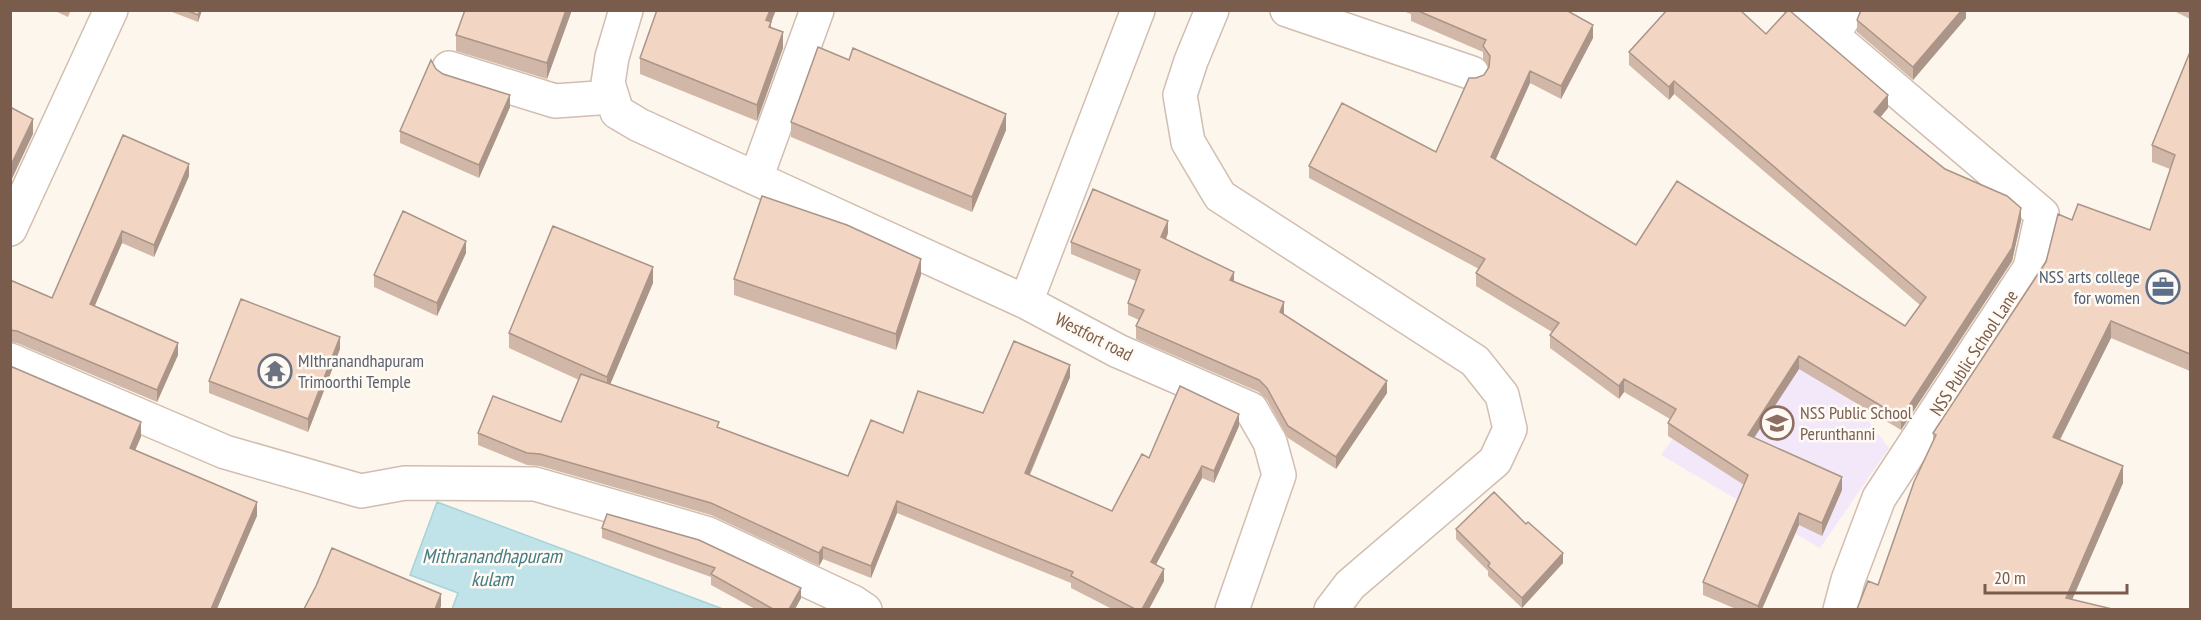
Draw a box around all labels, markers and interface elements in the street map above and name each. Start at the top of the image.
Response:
place label: NSS arts college for women [2039,265,2140,309]
office icon: NSS arts college for women [2145,269,2181,305]
street label: NSS Public School Lane [1924,285,2023,420]
street label: Westfort road [1052,307,1137,366]
place label: MIthranandhapuram Trimoorthi Temple [298,349,424,393]
temple icon: MIthranandhapuram Trimoorthi Temple [257,353,293,389]
place label: NSS Public School Perunthanni [1800,401,1913,445]
school or university icon: NSS Public School Perunthanni [1759,405,1795,441]
water label: Mithranandhapuram kulam [422,543,563,592]
scale bar [1985,557,2128,595]
text: 20 m [1994,566,2026,589]

